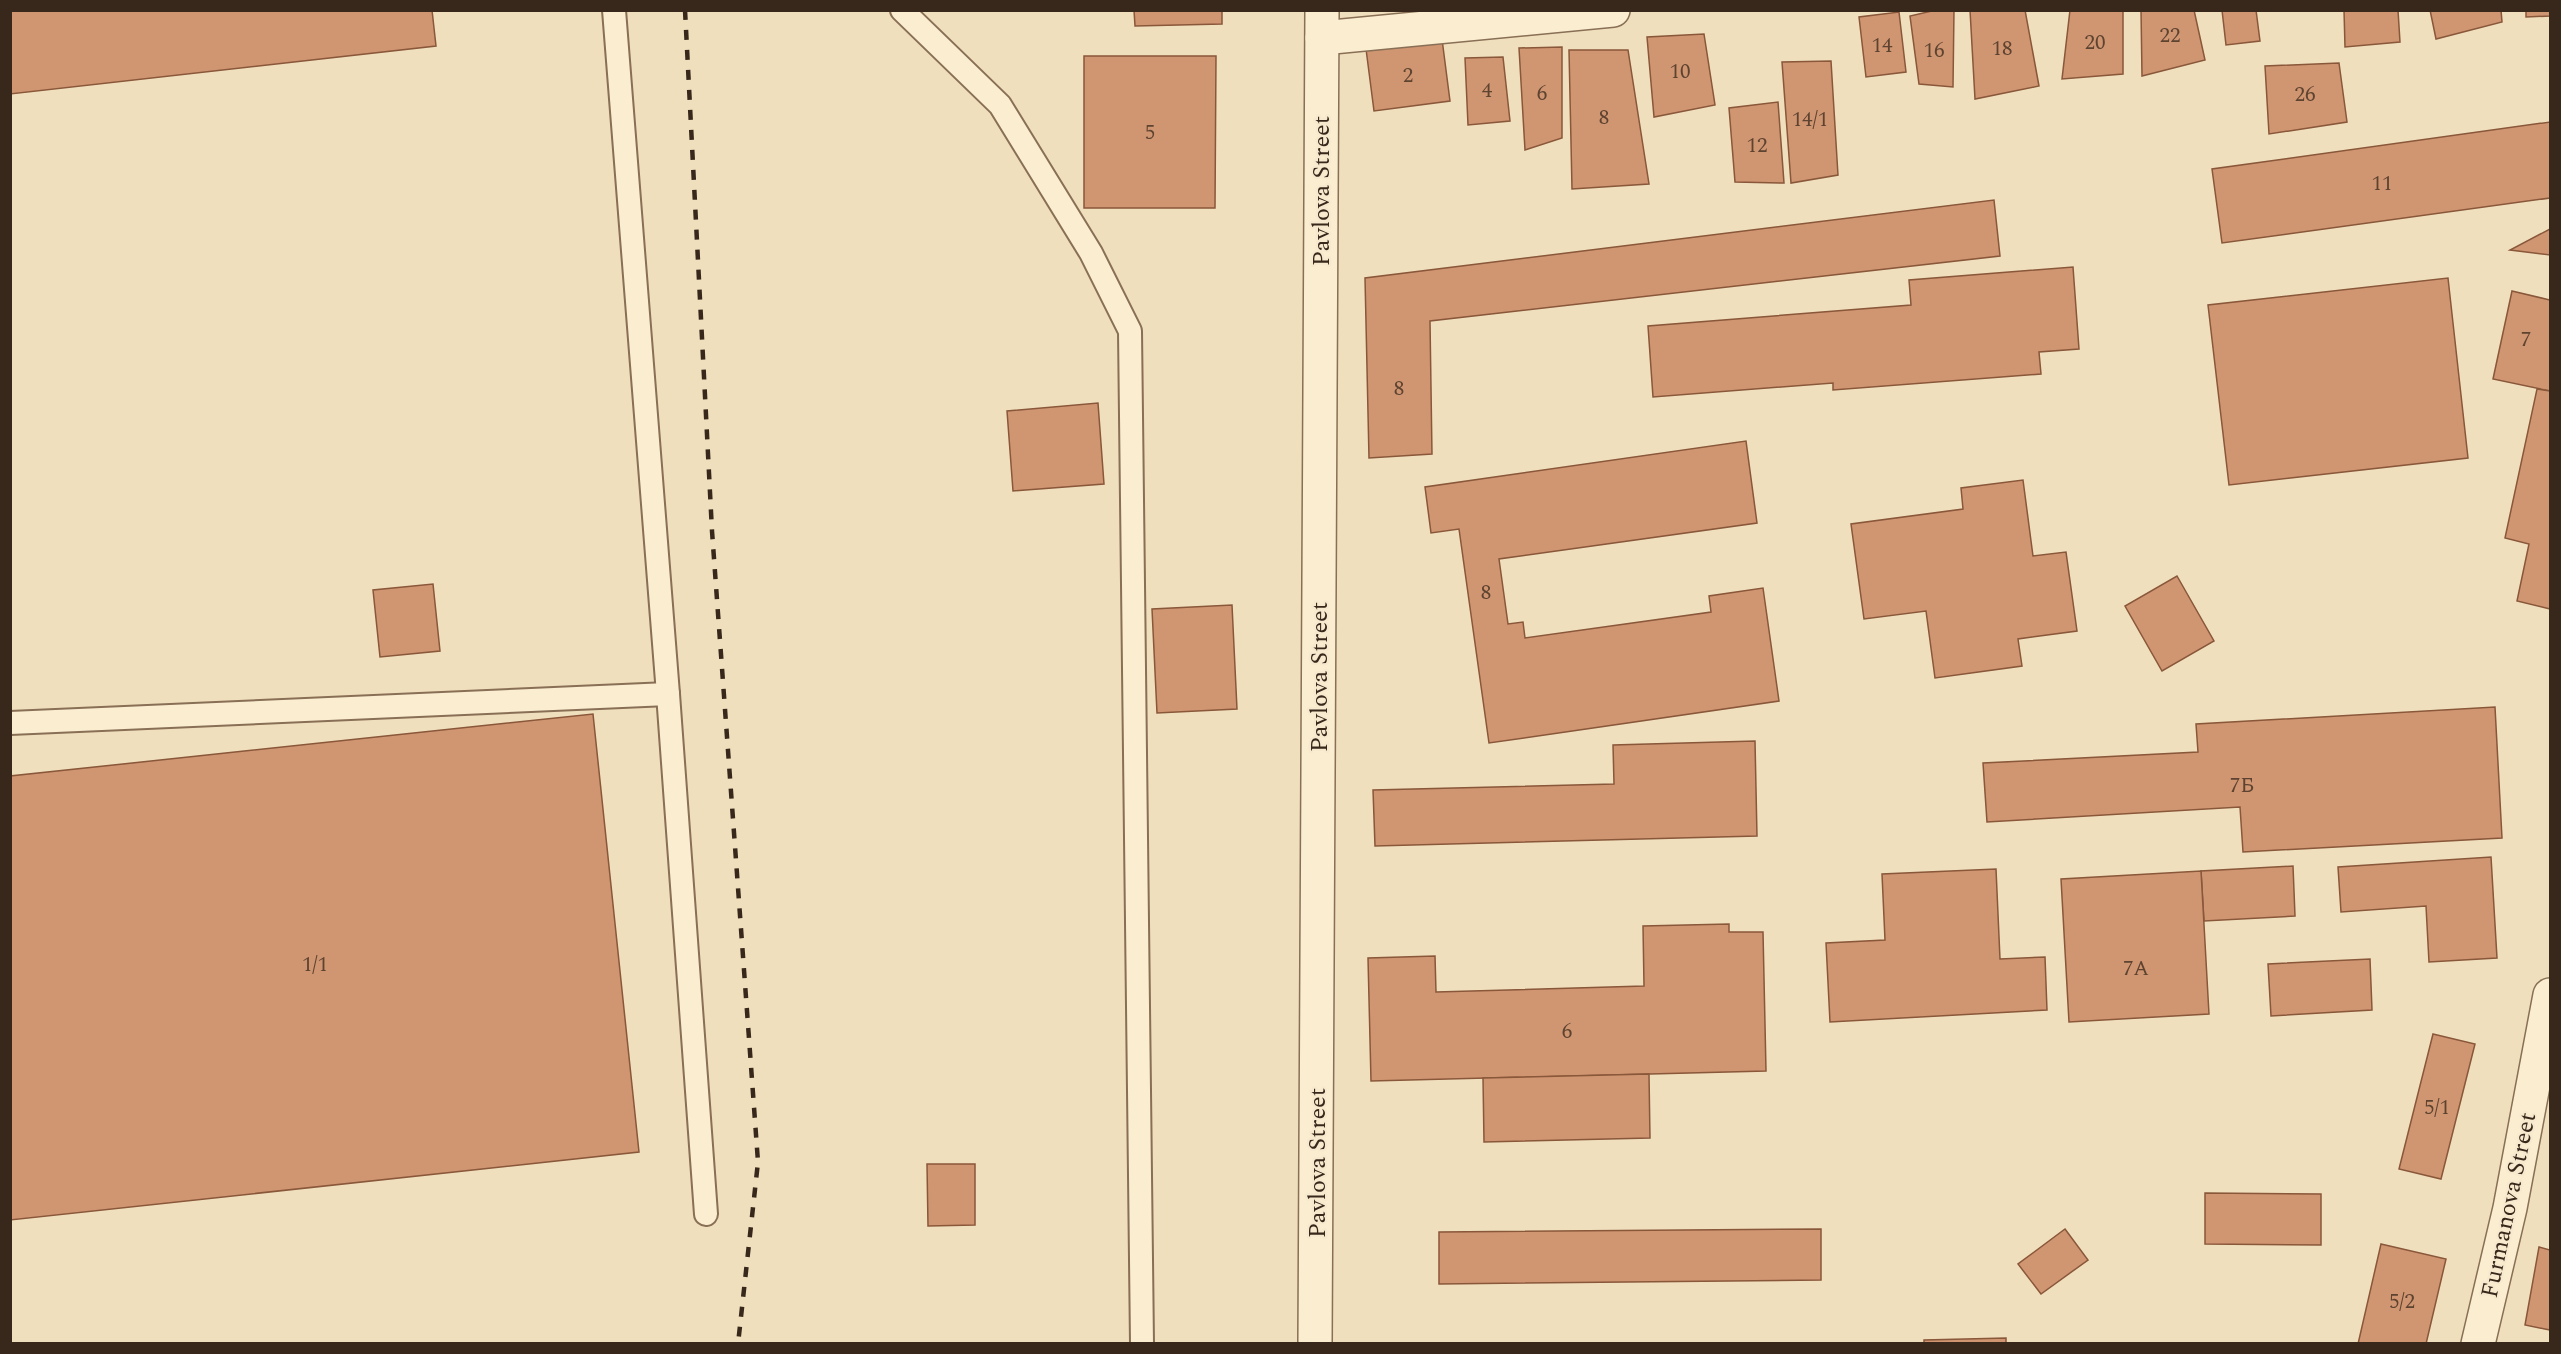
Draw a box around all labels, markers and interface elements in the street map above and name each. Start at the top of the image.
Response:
house number: 22 [2160,20,2181,52]
house number: 20 [2085,27,2106,59]
house number: 14 [1872,30,1893,62]
house number: 18 [1992,33,2013,65]
house number: 16 [1924,35,1945,67]
house number: 10 [1670,56,1691,88]
house number: 2 [1403,60,1413,92]
house number: 4 [1482,75,1493,107]
house number: 6 [1537,78,1547,110]
house number: 26 [2295,79,2316,111]
house number: 8 [1599,102,1609,134]
house number: 14/1 [1792,104,1828,136]
street label: Pavlova Street [1304,116,1340,266]
house number: 5 [1145,117,1155,149]
house number: 12 [1747,130,1768,162]
house number: 11 [2372,168,2393,200]
house number: 7 [2521,324,2531,356]
house number: 8 [1394,373,1404,405]
house number: 8 [1481,577,1491,609]
street label: Pavlova Street [1302,602,1338,752]
house number: 7Б [2230,770,2254,802]
house number: 1/1 [302,949,328,981]
house number: 7А [2123,953,2149,985]
house number: 6 [1562,1016,1572,1048]
street label: Pavlova Street [1300,1088,1336,1238]
house number: 5/1 [2424,1092,2450,1124]
street label: Furmanova Street [2472,1109,2546,1301]
house number: 5/2 [2389,1286,2415,1318]

